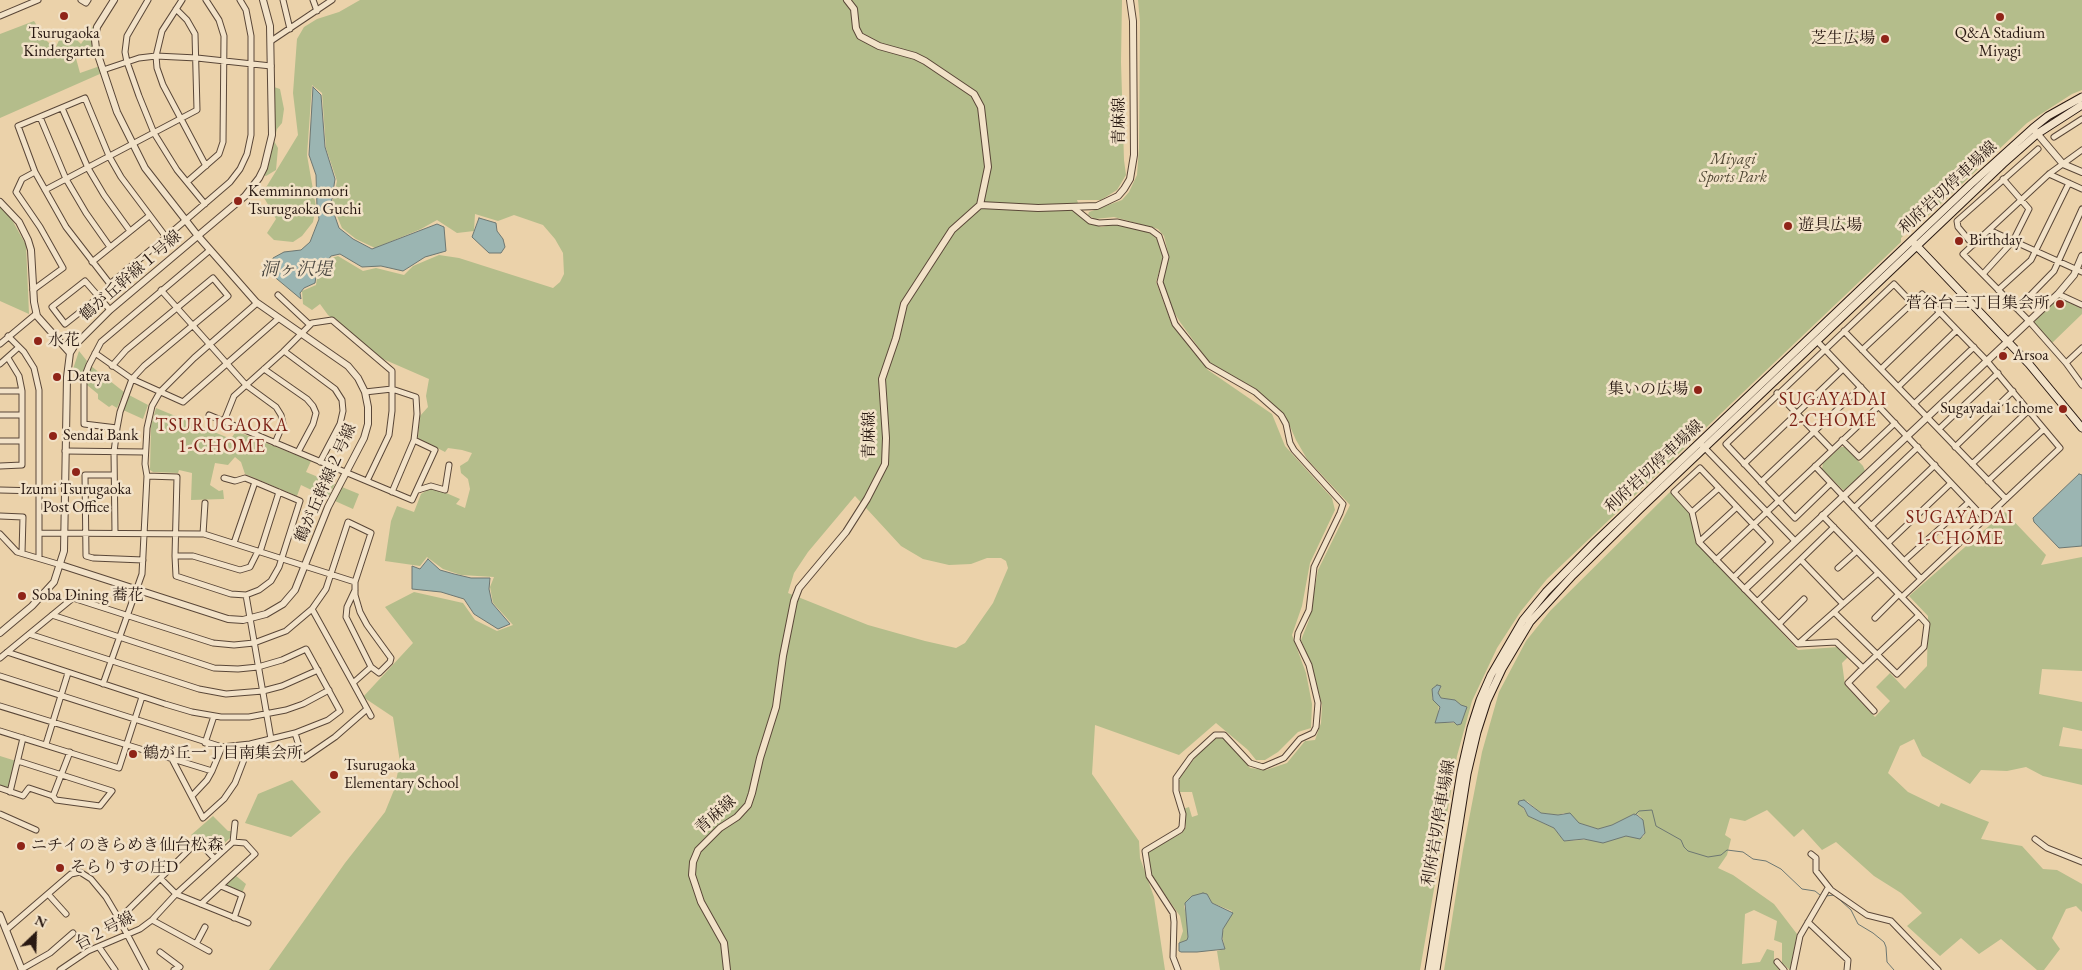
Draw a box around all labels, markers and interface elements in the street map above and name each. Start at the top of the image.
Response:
marker: Tsurugaoka Kindergarten [58,10,70,22]
marker: Q&A Stadium Miyagi [1994,11,2006,23]
place label: Tsurugaoka Kindergarten [23,24,105,62]
place label: Q&A Stadium Miyagi [1955,24,2045,62]
place label: 芝生広場 [1811,29,1875,49]
marker: 芝生広場 [1879,33,1891,45]
street label: 青麻線 [1110,97,1130,145]
street label: 利府岩切停車場線 [1895,137,2001,239]
park label: Miyagi Sports Park [1699,150,1767,188]
place label: Kemminnomori Tsurugaoka Guchi [248,182,361,220]
marker: Kemminnomori Tsurugaoka Guchi [232,195,244,207]
place label: 遊具広場 [1798,216,1862,236]
marker: 遊具広場 [1782,220,1794,232]
street label: 鶴が丘幹線１号線 [76,227,186,325]
place label: Birthday [1969,231,2022,251]
marker: Birthday [1953,235,1965,247]
water label: 洞ヶ沢堤 [260,259,332,281]
place label: 菅谷台三丁目集会所 [1906,294,2050,314]
marker: 菅谷台三丁目集会所 [2054,298,2066,310]
place label: 水花 [48,331,80,351]
marker: 水花 [32,335,44,347]
place label: Arsoa [2013,346,2049,366]
marker: Arsoa [1997,350,2009,362]
place label: Dateya [67,367,110,387]
marker: Dateya [51,371,63,383]
place label: 集いの広場 [1608,380,1688,400]
marker: 集いの広場 [1692,384,1704,396]
district label: SUGAYADAI 2-CHOME [1778,389,1888,432]
place label: Sugayadai 1chome [1940,399,2053,419]
marker: Sugayadai 1chome [2057,403,2069,415]
street label: 青麻線 [860,411,880,459]
district label: TSURUGAOKA 1-CHOME [154,415,290,458]
street label: 利府岩切停車場線 [1601,416,1707,518]
street label: 鶴が丘幹線２号線 [291,421,361,545]
place label: Sendai Bank [63,426,138,446]
marker: Sendai Bank [47,430,59,442]
marker: Izumi Tsurugaoka Post Office [70,466,82,478]
place label: Izumi Tsurugaoka Post Office [21,480,131,518]
district label: SUGAYADAI 1-CHOME [1905,507,2015,550]
place label: Soba Dining 蕎花 [32,586,144,606]
marker: Soba Dining 蕎花 [16,590,28,602]
place label: 鶴が丘一丁目南集会所 [143,744,303,764]
marker: 鶴が丘一丁目南集会所 [127,748,139,760]
place label: Tsurugaoka Elementary School [344,756,459,794]
street label: 利府岩切停車場線 [1418,758,1460,888]
marker: Tsurugaoka Elementary School [328,769,340,781]
street label: 青麻線 [692,792,740,838]
place label: ニチイのきらめき仙台松森 [31,836,223,856]
marker: ニチイのきらめき仙台松森 [15,840,27,852]
place label: そらりすの庄D [70,858,178,878]
marker: そらりすの庄D [54,862,66,874]
street label: 台２号線 [72,908,138,954]
north arrow [10,910,60,960]
text: N [32,911,50,932]

